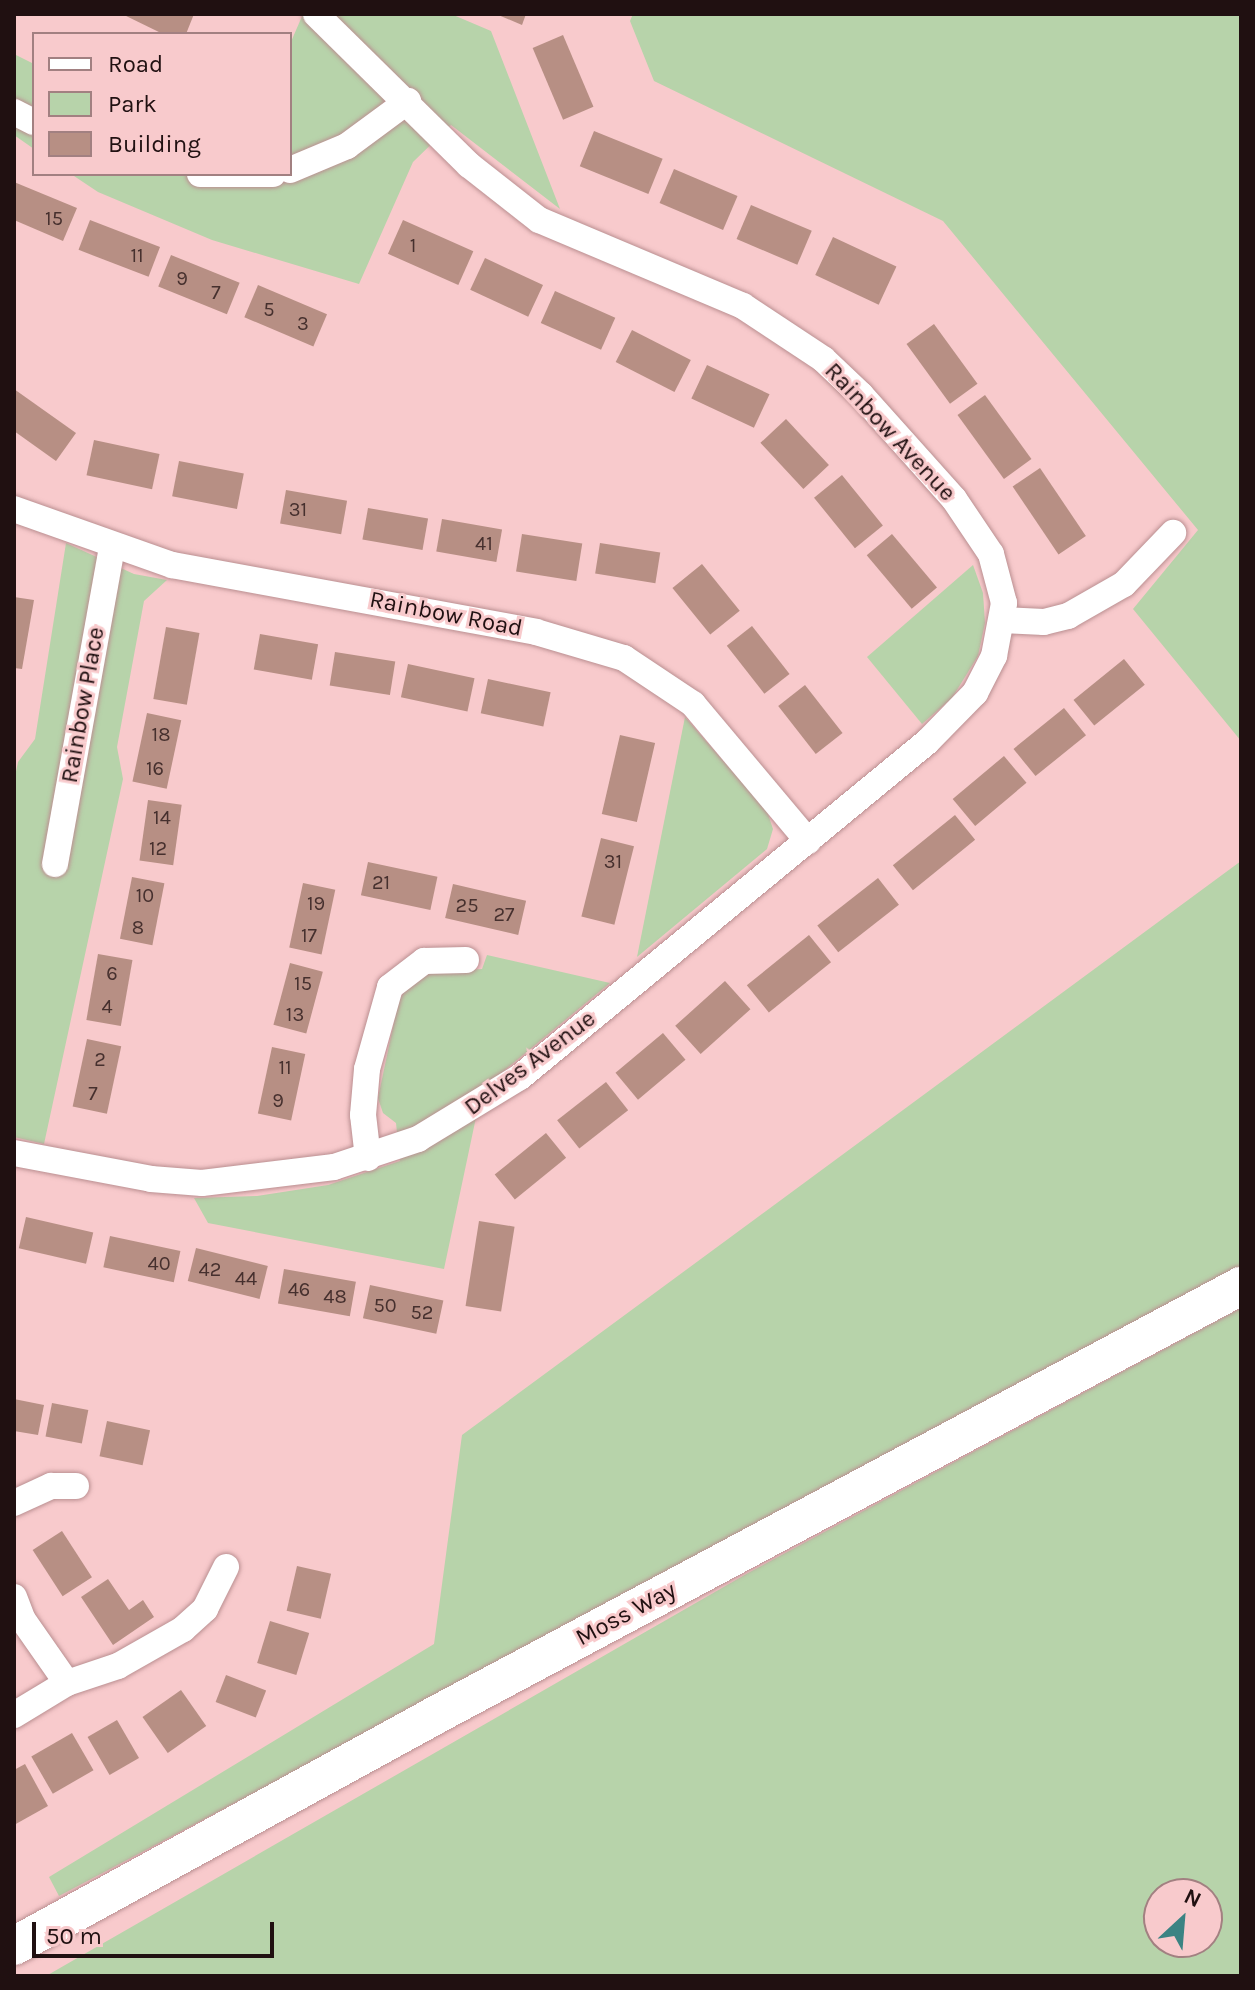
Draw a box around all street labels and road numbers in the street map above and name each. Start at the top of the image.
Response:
street label: Rainbow Avenue [818,357,962,507]
street label: Rainbow Road [367,585,525,643]
street label: Rainbow Place [55,625,111,785]
street label: Delves Avenue [459,1004,601,1122]
street label: Moss Way [571,1576,681,1652]

